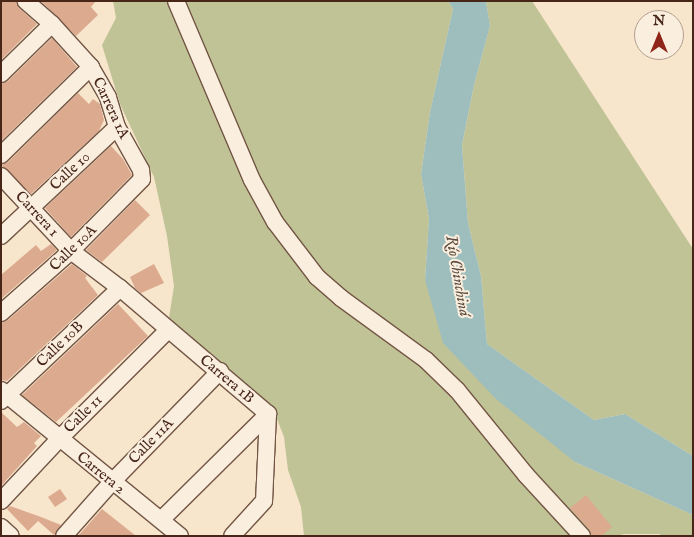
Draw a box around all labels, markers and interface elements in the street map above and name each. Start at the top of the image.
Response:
north arrow [634,10,684,60]
text: N [653,12,665,30]
street label: Carrera 1A [89,74,133,142]
street label: Calle 10 [46,148,94,194]
street label: Carrera 1 [11,187,63,241]
street label: Calle 10A [46,221,100,275]
water label: Río Chinchiná [440,234,474,318]
street label: Calle 10B [33,317,87,371]
street label: Carrera 1B [196,351,258,407]
street label: Calle 11 [60,391,106,437]
street label: Calle 11A [125,414,177,468]
street label: Carrera 2 [73,448,129,498]

